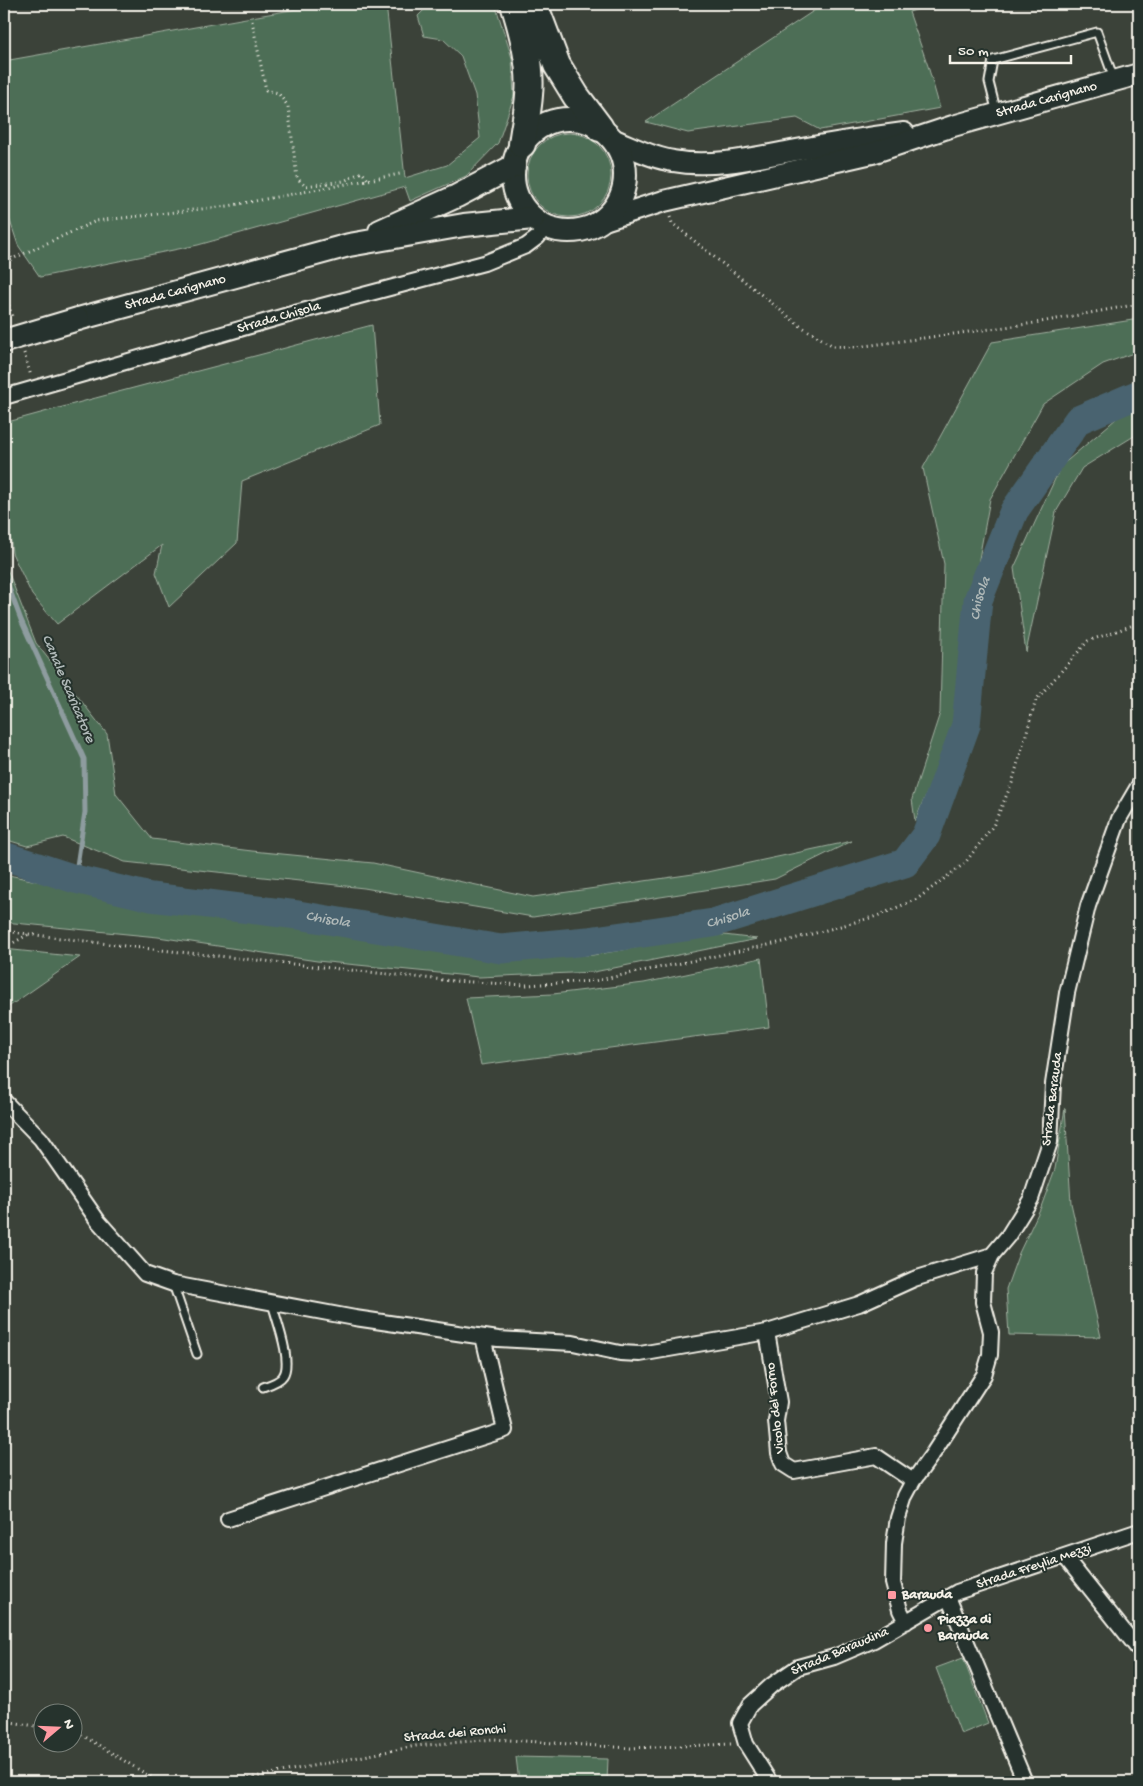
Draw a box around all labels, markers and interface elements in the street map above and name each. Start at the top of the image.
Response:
scale bar [950,32,1072,64]
text: 50 m [958,43,989,61]
street label: Strada Carignano [994,78,1099,122]
street label: Strada Carignano [123,270,228,314]
street label: Strada Chisola [235,298,324,338]
water label: Chisola [967,573,996,621]
water label: Canale Scaricatore [37,632,99,747]
water label: Chisola [705,903,753,933]
water label: Chisola [304,907,353,933]
street label: Strada Barauda [1039,1050,1067,1147]
street label: Vicolo del Forno [763,1362,789,1455]
street label: Strada Freylia Mezzi [974,1540,1094,1594]
place label: Barauda [901,1587,953,1604]
marker: Barauda [886,1589,898,1601]
place label: Piazza di Barauda [937,1612,991,1645]
marker: Piazza di Barauda [922,1622,934,1634]
street label: Strada Baraudina [789,1623,892,1680]
north arrow [32,1704,82,1754]
text: N [58,1717,77,1732]
street label: Strada dei Ronchi [403,1721,507,1747]

